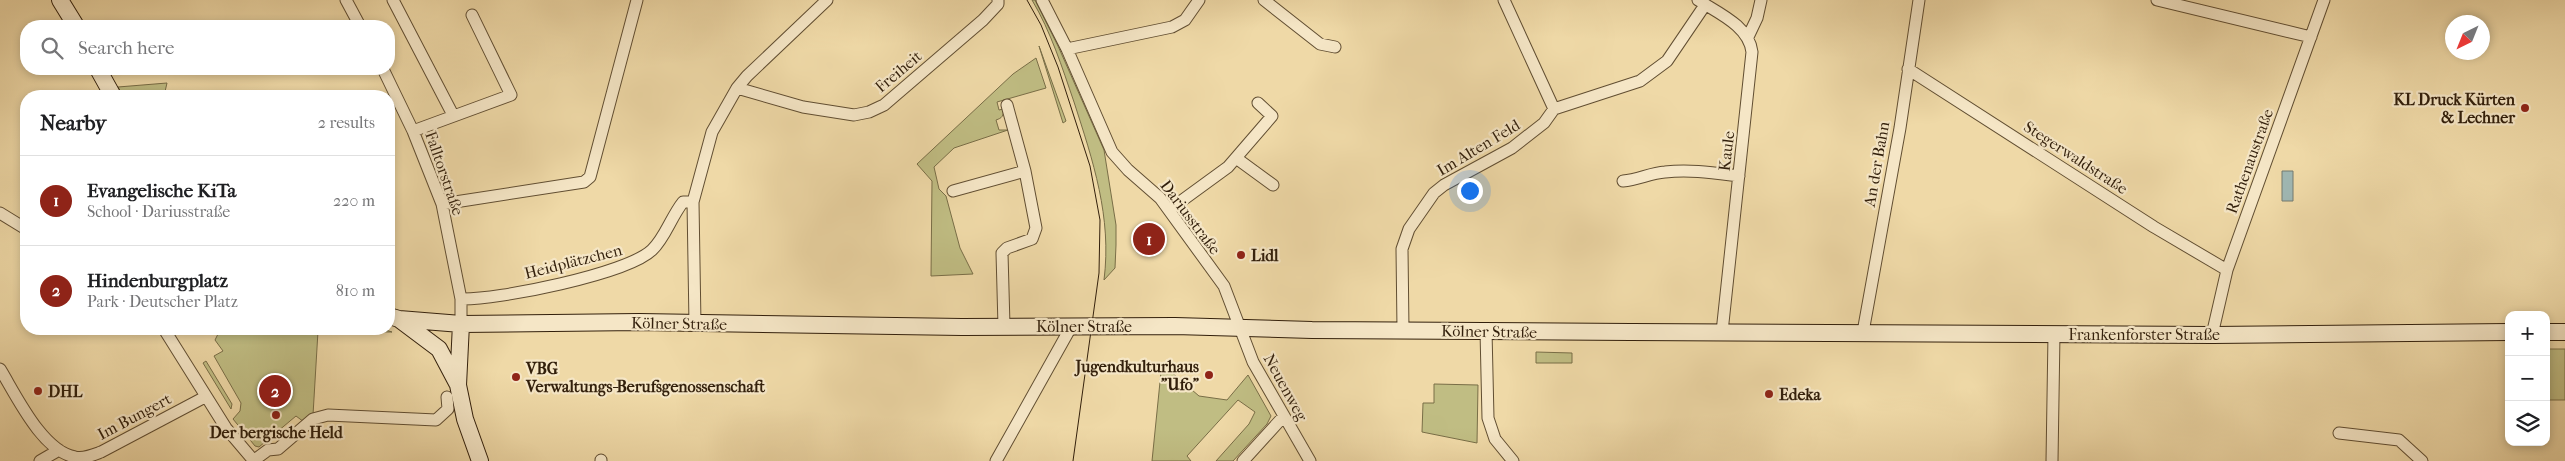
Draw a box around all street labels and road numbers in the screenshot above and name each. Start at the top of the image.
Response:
street label: Freiheit [871,46,926,96]
street label: Rathenaustraße [2222,106,2277,216]
street label: Im Alten Feld [1433,115,1523,180]
street label: Stegerwaldstraße [2020,117,2131,198]
street label: An der Bahn [1859,119,1893,209]
street label: Falltorstraße [421,129,468,218]
street label: Kaule [1715,130,1738,172]
street label: Dariusstraße [1156,176,1225,258]
street label: Heidplätzchen [522,240,625,283]
street label: Kölner Straße [631,313,727,334]
street label: Kölner Straße [1036,317,1132,336]
street label: Kölner Straße [1441,321,1537,342]
street label: Frankenforster Straße [2068,325,2220,344]
street label: Neuenweg [1259,350,1312,424]
street label: Im Bungert [94,389,175,444]

